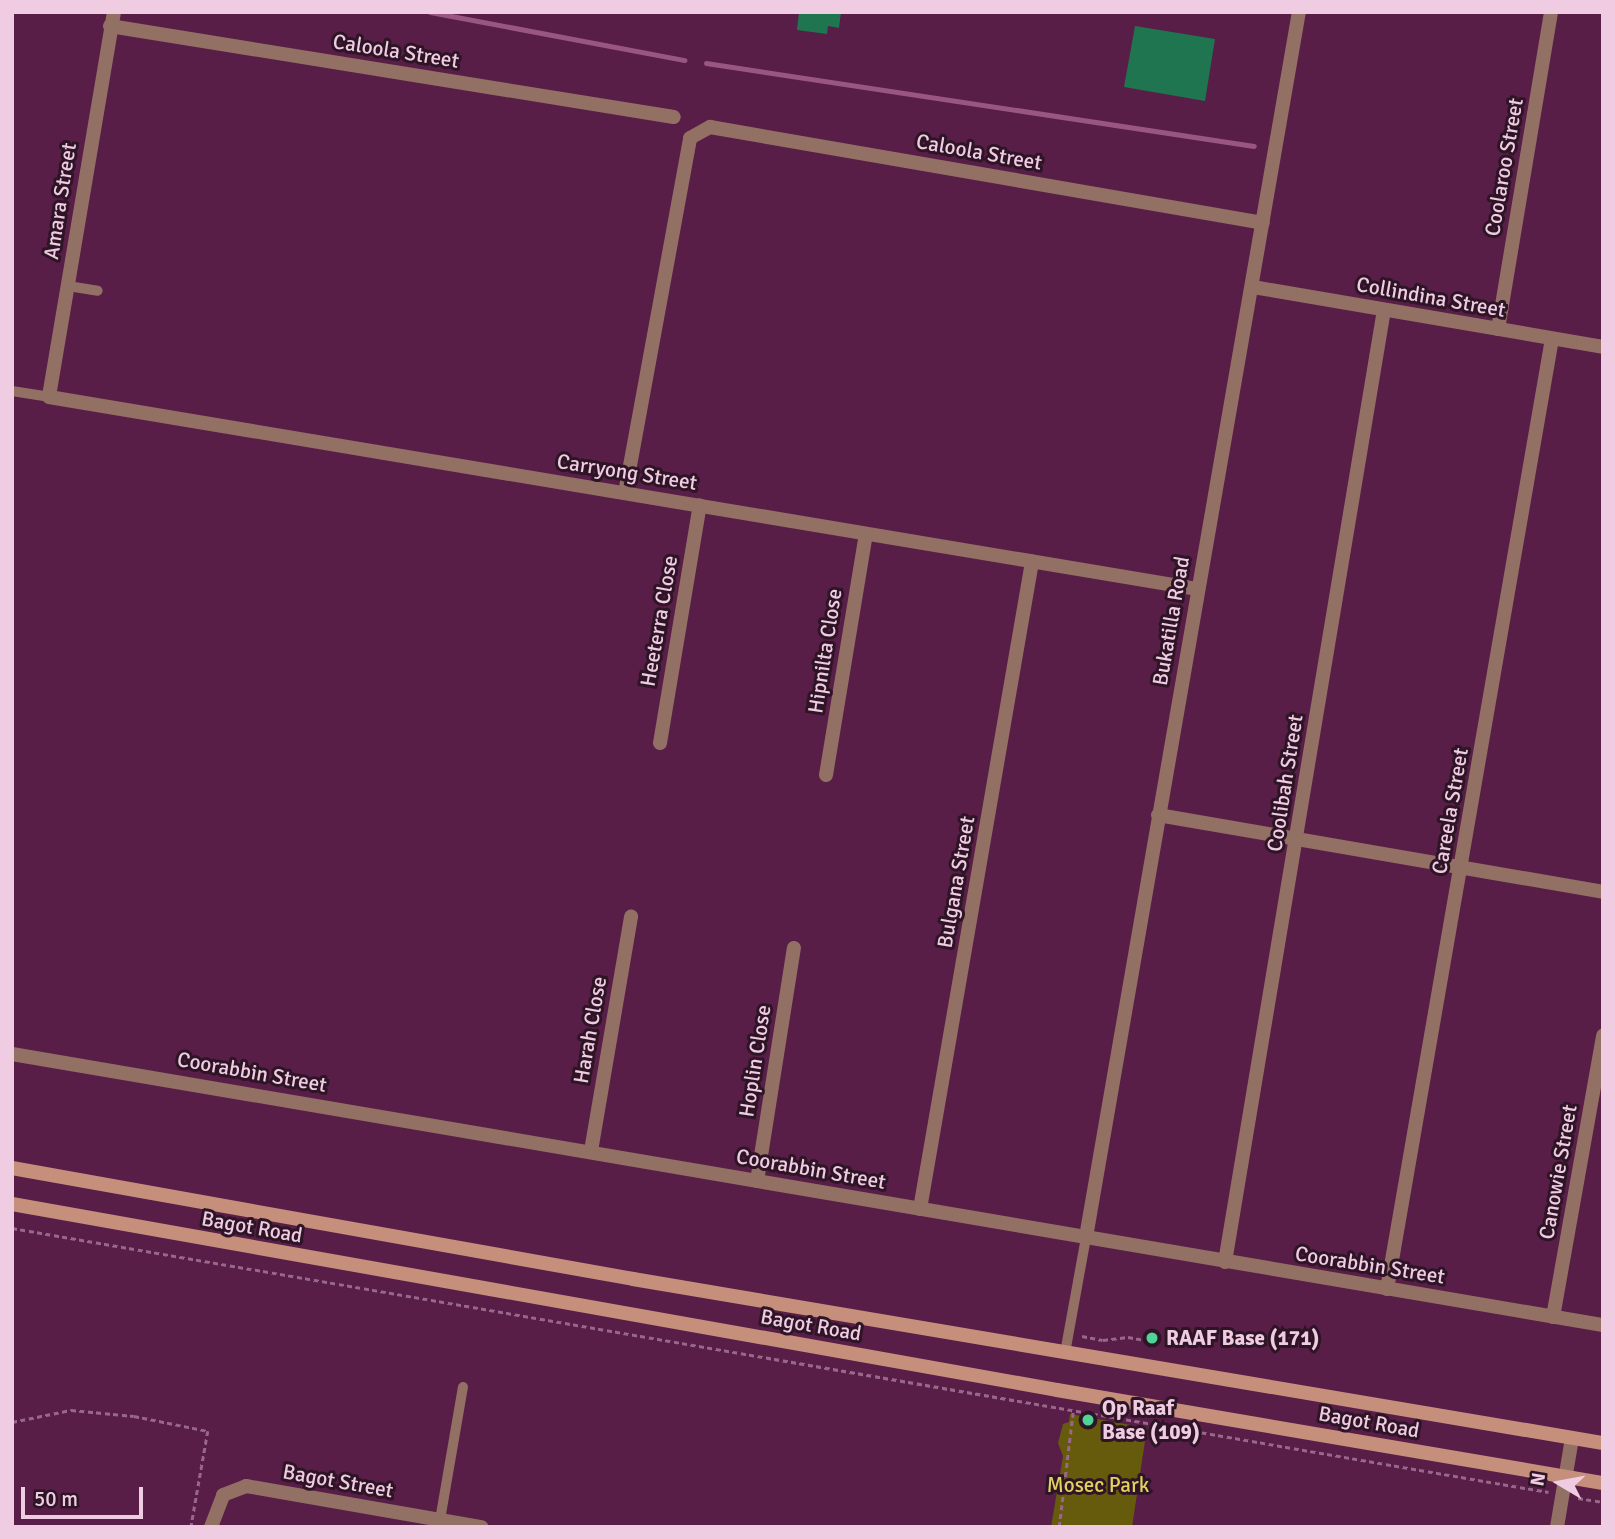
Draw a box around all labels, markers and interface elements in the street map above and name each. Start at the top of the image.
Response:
street label: Caloola Street [331,29,461,73]
street label: Coolaroo Street [1479,96,1529,238]
street label: Caloola Street [914,129,1044,175]
street label: Amara Street [38,141,82,261]
street label: Collindina Street [1355,271,1507,323]
street label: Carryong Street [555,448,699,496]
street label: Heeterra Close [635,553,683,689]
street label: Bukatilla Road [1147,554,1195,688]
street label: Hipnilta Close [803,587,847,715]
street label: Coolibah Street [1262,713,1308,853]
street label: Careela Street [1427,746,1473,876]
street label: Bulgana Street [932,814,980,950]
street label: Harah Close [568,974,612,1086]
street label: Hoplin Close [734,1003,776,1119]
street label: Coorabbin Street [175,1046,329,1098]
street label: Canowie Street [1534,1103,1582,1241]
street label: Coorabbin Street [734,1143,888,1195]
street label: Bagot Road [200,1206,304,1248]
street label: Coorabbin Street [1293,1241,1447,1289]
street label: Bagot Road [759,1304,863,1346]
place label: RAAF Base (171) [1166,1325,1319,1351]
marker: RAAF Base (171) [1144,1330,1160,1346]
place label: Op Raaf Base (109) [1102,1395,1200,1445]
street label: Bagot Road [1317,1401,1421,1443]
marker: Op Raaf Base (109) [1080,1412,1096,1428]
north arrow [1524,1448,1594,1518]
street label: Bagot Street [281,1459,395,1503]
text: N [1525,1471,1551,1488]
scale bar [24,1472,147,1516]
park label: Mosec Park [1047,1472,1149,1498]
text: 50 m [34,1486,78,1512]

